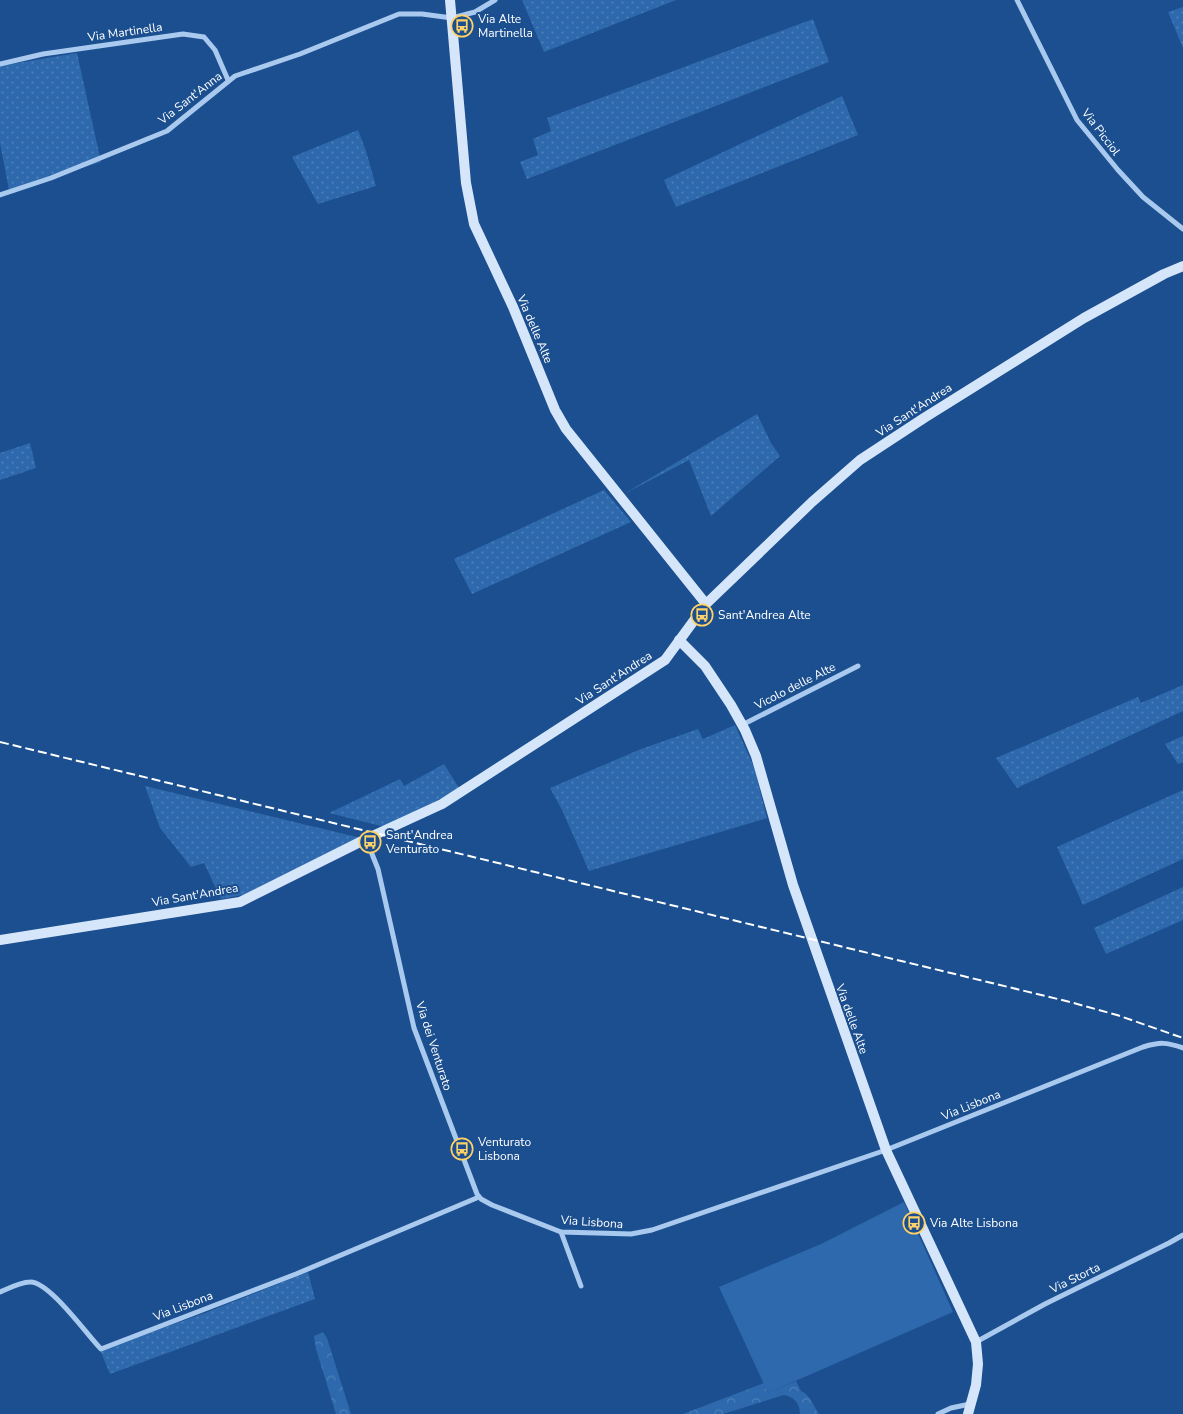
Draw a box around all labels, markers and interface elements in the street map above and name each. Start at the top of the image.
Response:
place label: Via Alte Martinella [477,11,533,41]
bus stop icon: Via Alte Martinella [450,14,474,38]
street label: Via Martinella [86,19,163,45]
street label: Via Sant'Anna [154,68,225,129]
street label: Via Picciol [1077,104,1124,159]
street label: Via delle Alte [513,291,557,366]
street label: Via Sant'Andrea [872,379,955,441]
bus stop icon: Sant'Andrea Alte [690,603,714,627]
place label: Sant'Andrea Alte [718,607,811,623]
street label: Via Sant'Andrea [572,647,655,709]
street label: Vicolo delle Alte [751,659,838,714]
place label: Sant'Andrea Venturato [385,827,453,857]
bus stop icon: Sant'Andrea Venturato [358,830,382,854]
street label: Via Sant'Andrea [150,880,239,911]
street label: Via delle Alte [832,981,872,1056]
street label: Via dei Venturato [412,998,456,1093]
street label: Via Lisbona [938,1086,1003,1124]
place label: Venturato Lisbona [477,1134,531,1164]
bus stop icon: Venturato Lisbona [450,1137,474,1161]
bus stop icon: Via Alte Lisbona [902,1211,926,1235]
street label: Via Lisbona [559,1212,624,1232]
place label: Via Alte Lisbona [929,1215,1018,1231]
street label: Via Storta [1046,1259,1103,1297]
street label: Via Lisbona [150,1287,215,1325]

